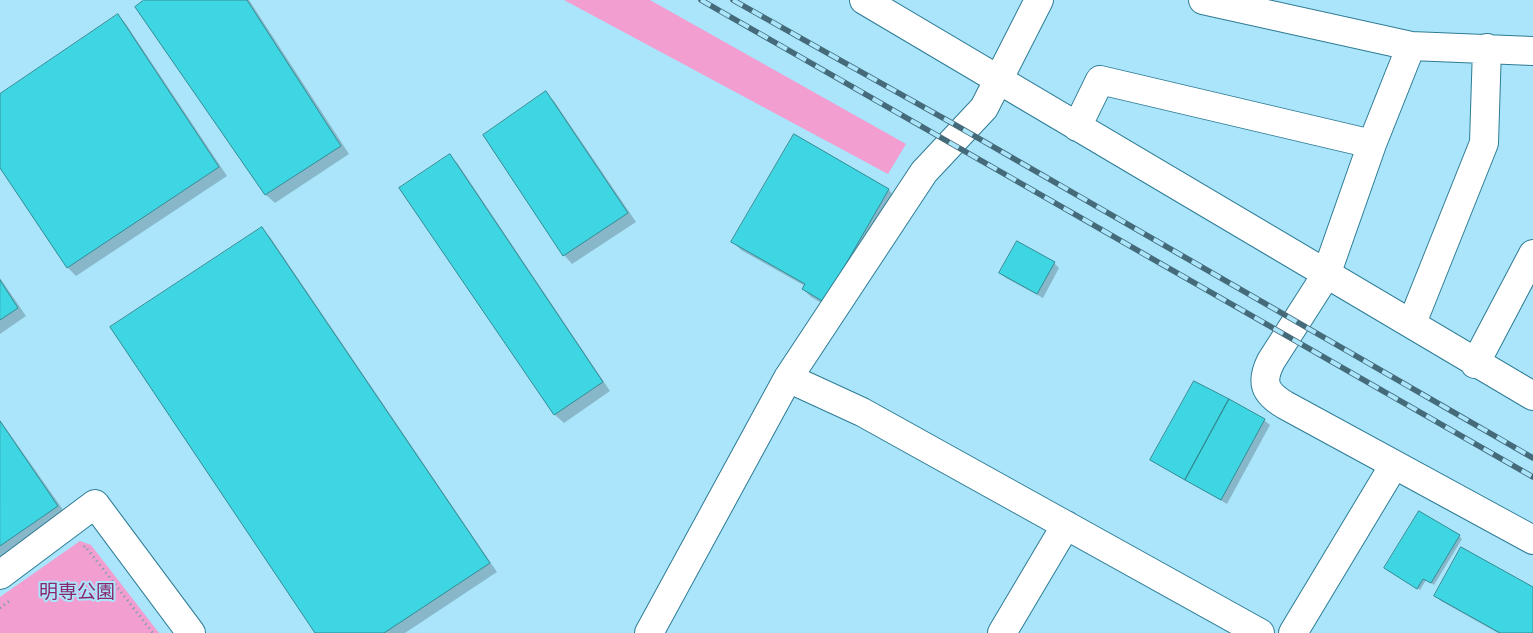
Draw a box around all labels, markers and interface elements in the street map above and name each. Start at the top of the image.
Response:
park label: 明専公園 [39,582,115,604]

